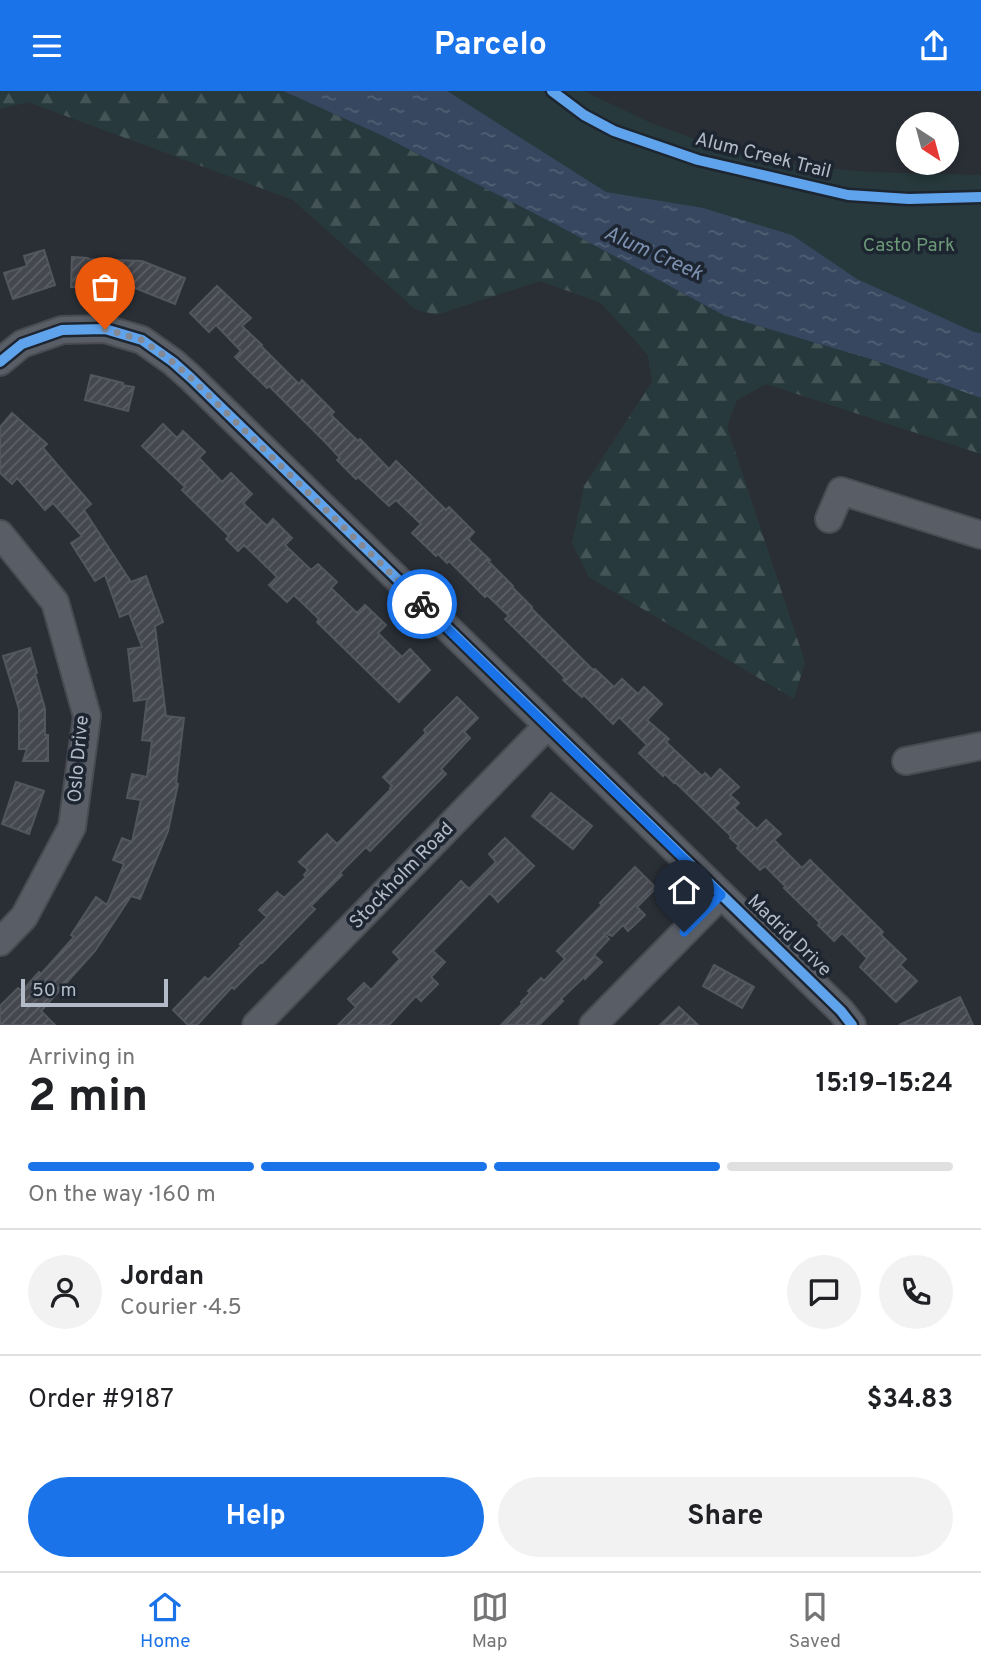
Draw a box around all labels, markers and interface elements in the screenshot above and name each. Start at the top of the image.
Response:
text: Parcelo [434,26,547,66]
icon: menu [28,27,66,65]
icon: share [915,27,953,65]
north arrow [896,112,959,175]
map controls [896,112,959,175]
street label: Alum Creek Trail [693,128,833,184]
water label: Alum Creek [599,220,707,288]
park label: Casto Park [863,234,955,258]
pin [75,257,135,329]
icon: bag [86,268,124,306]
courier [387,569,457,639]
icon: bike [403,585,441,623]
street label: Oslo Drive [63,714,95,804]
street label: Stockholm Road [345,817,459,935]
pin [654,860,714,932]
icon: home [665,871,703,909]
street label: Madrid Drive [742,890,836,982]
scale bar [21,976,168,1008]
text: 50 m [32,979,77,1003]
text: Arriving in [28,1044,135,1073]
text: 15:19–15:24 [816,1068,953,1101]
text: 2 min [28,1069,148,1128]
text: On the way · 160 m [28,1181,216,1210]
button: person [28,1255,102,1329]
button: chat [787,1255,861,1329]
button: phone [879,1255,953,1329]
text: Jordan [120,1261,204,1294]
text: Courier · 4.5 [120,1294,242,1323]
text: Order #9187 [28,1384,174,1417]
text: $34.83 [867,1384,953,1417]
button: Help [28,1477,484,1557]
button: Share [498,1477,953,1557]
tab: Home [140,1588,191,1654]
tab: Map [471,1588,509,1654]
tab: Saved [789,1588,841,1654]

